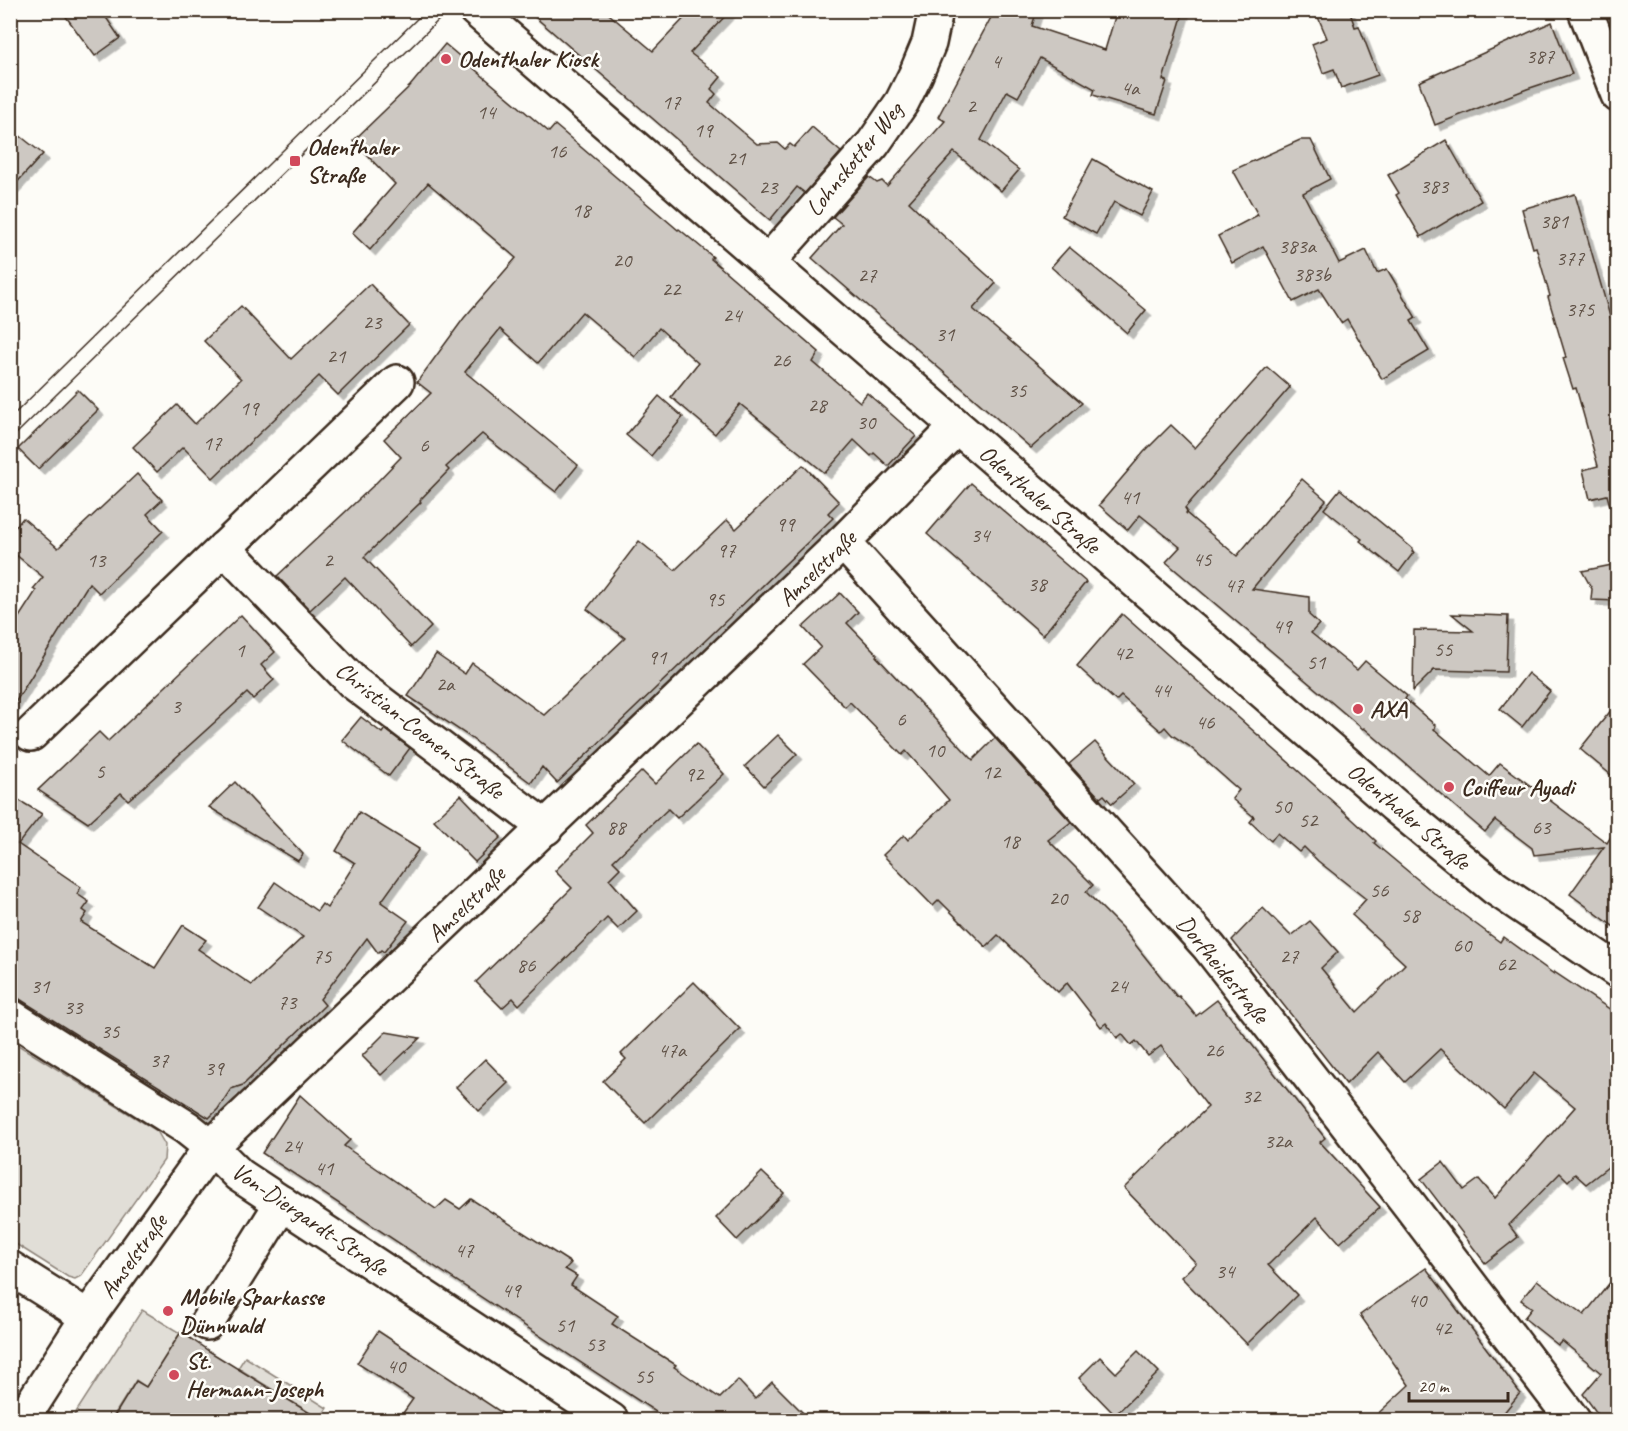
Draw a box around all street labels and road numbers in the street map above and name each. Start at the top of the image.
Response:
street label: Lohnskotter Weg [799,94,911,222]
street label: Odenthaler Straße [973,438,1109,561]
street label: Amselstraße [772,522,864,613]
street label: Christian-Coenen-Straße [330,655,512,807]
street label: Odenthaler Straße [1341,756,1478,878]
street label: Amselstraße [421,858,513,949]
street label: Dorfheidestraße [1170,909,1277,1031]
street label: Von-Diergardt-Straße [226,1156,396,1284]
street label: Amselstraße [92,1206,175,1304]

